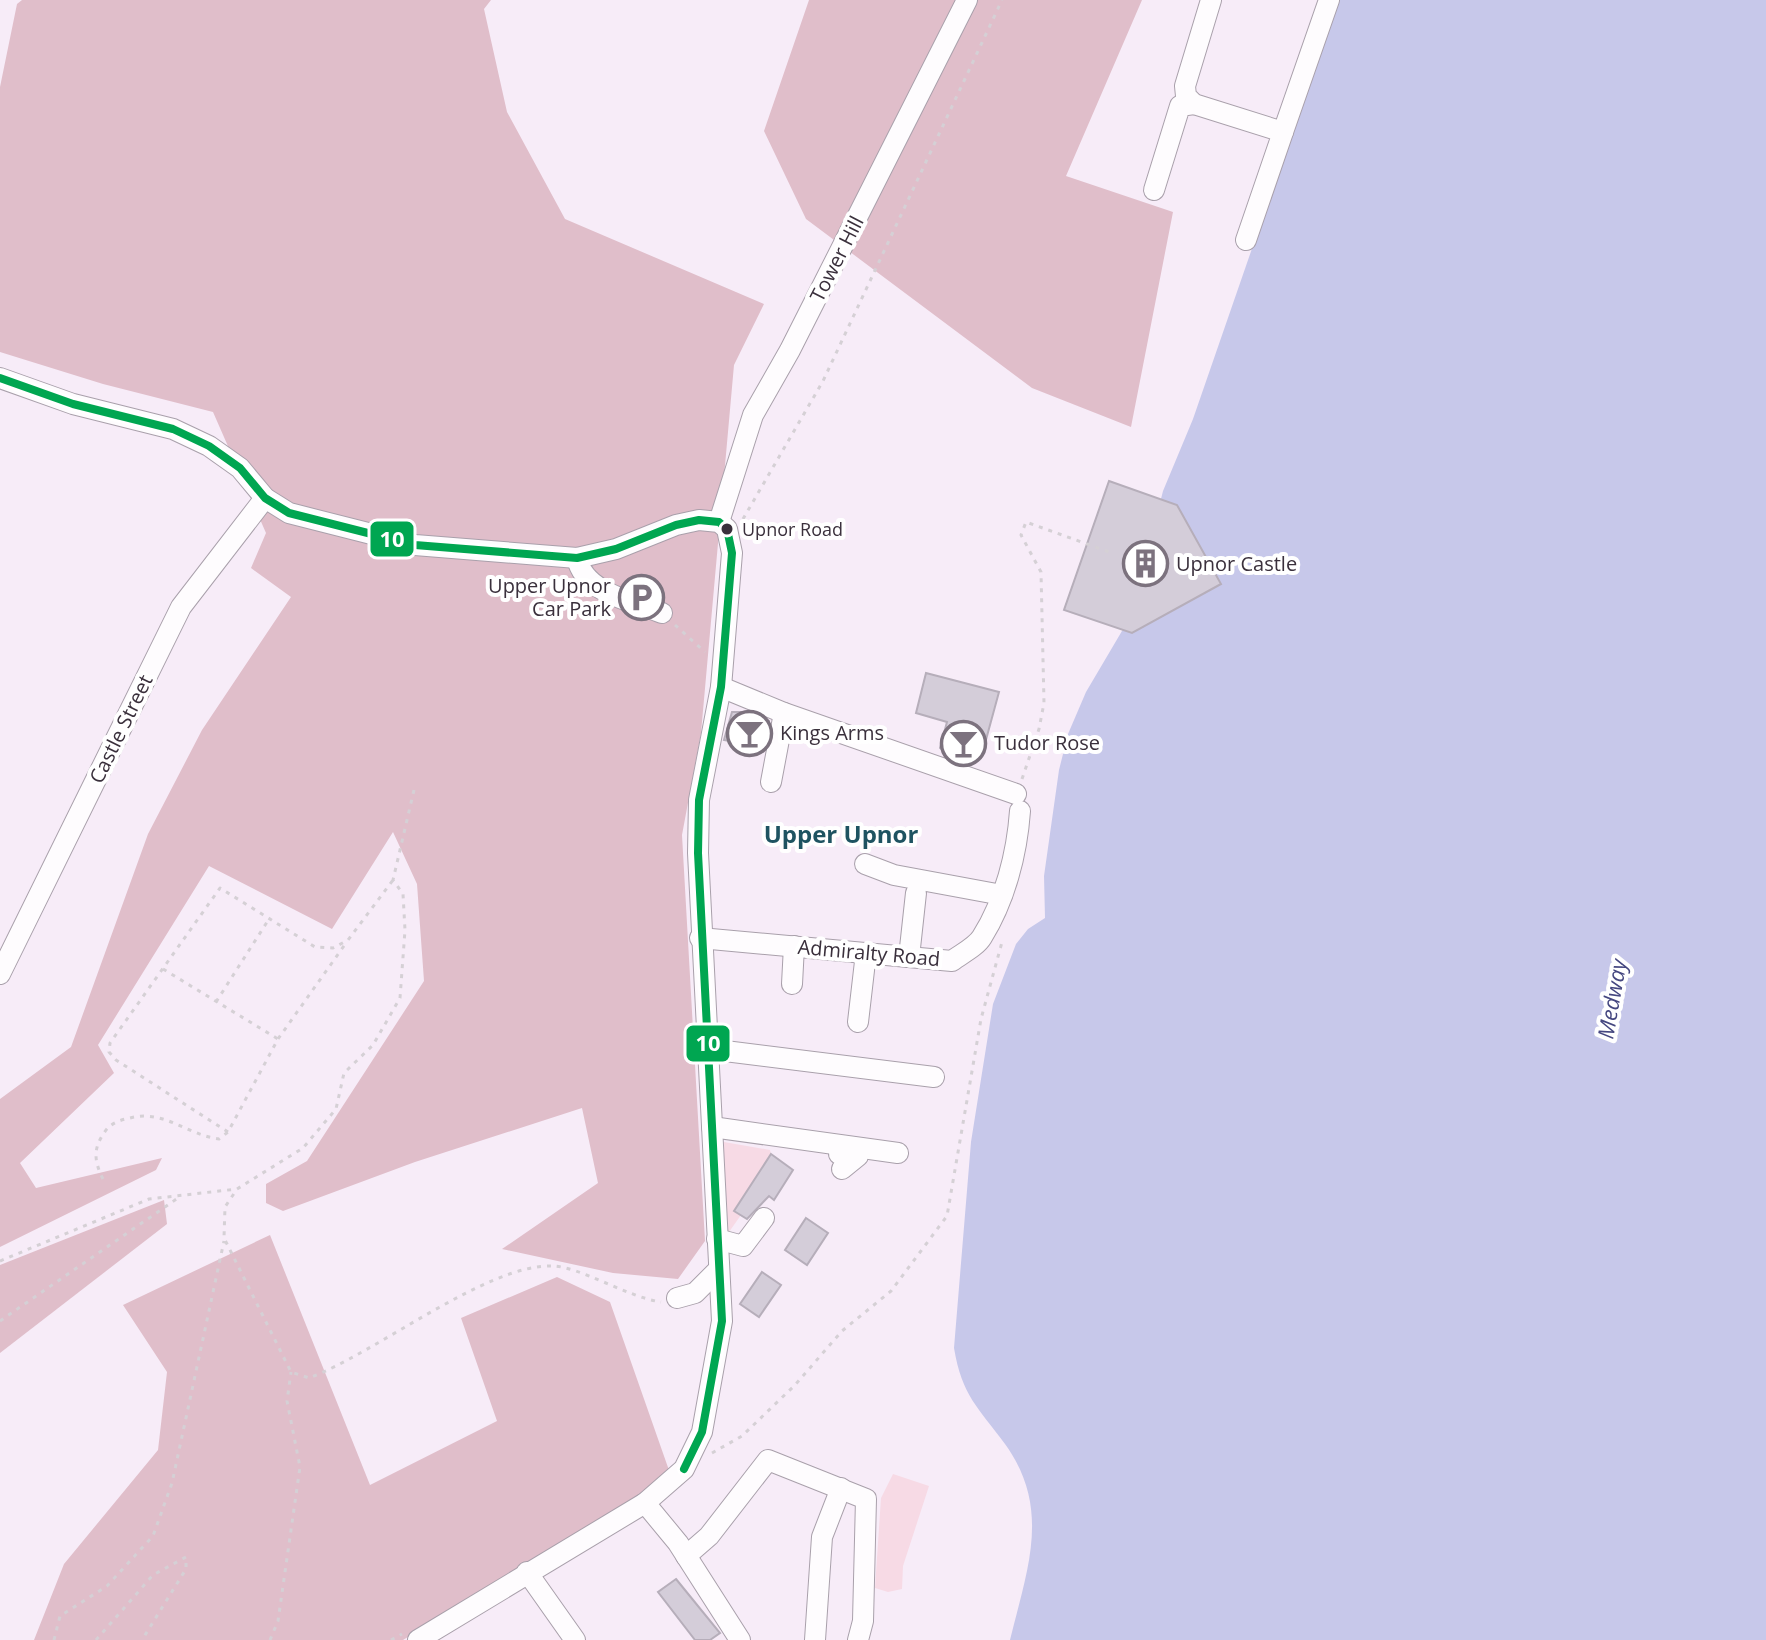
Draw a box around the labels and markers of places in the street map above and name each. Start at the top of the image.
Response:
place label: Upnor Road [742,517,843,541]
marker: Upnor Road [719,521,735,537]
building icon: Upnor Castle [1121,540,1169,588]
place label: Upnor Castle [1176,550,1297,577]
place label: Upper Upnor Car Park [488,572,611,622]
parking icon: Upper Upnor Car Park [618,574,666,622]
bar icon: Kings Arms [725,709,773,757]
place label: Kings Arms [780,719,884,746]
bar icon: Tudor Rose [939,719,987,767]
place label: Tudor Rose [994,729,1100,756]

